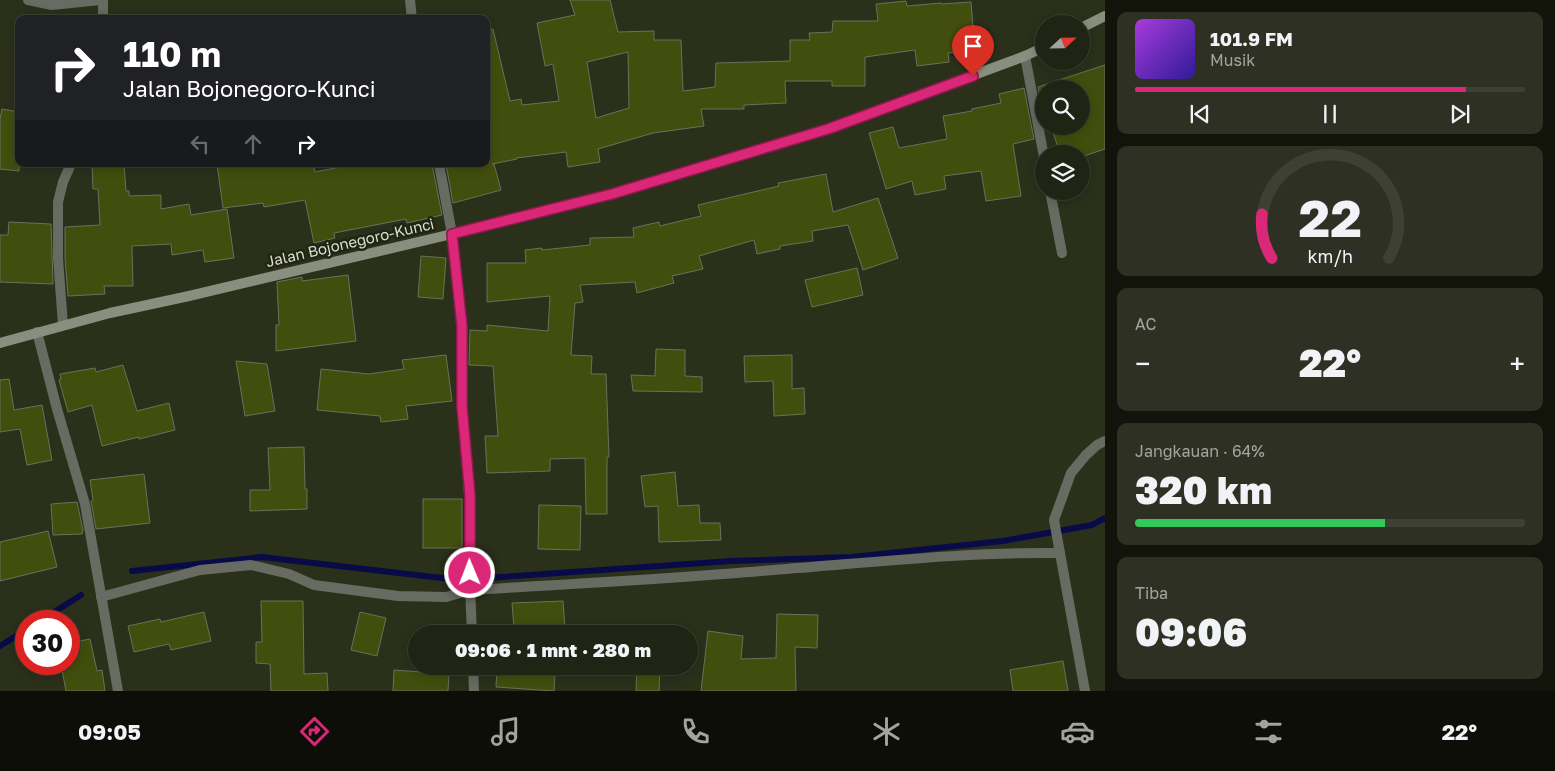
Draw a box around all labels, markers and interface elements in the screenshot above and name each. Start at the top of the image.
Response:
north arrow [1035,15,1090,70]
map controls [1035,15,1090,200]
pin [952,25,994,76]
text: 101.9 FM [1210,27,1293,50]
icon: arrive [959,32,987,60]
text: 110 m [123,33,221,75]
icon: right [40,35,105,100]
text: Musik [1210,50,1255,70]
text: Jalan Bojonegoro-Kunci [123,75,376,102]
button: search [1035,80,1090,135]
icon: previous [1186,100,1214,128]
icon: pause [1316,100,1344,128]
icon: next [1446,100,1474,128]
icon: left [186,130,214,158]
icon: ahead [239,130,267,158]
icon: right [292,130,320,158]
button: layers [1035,145,1090,200]
text: 22 [1298,186,1362,248]
street label: Jalan Bojonegoro-Kunci [264,214,436,270]
text: km/h [1307,245,1353,267]
text: AC [1135,314,1156,334]
text: 22° [1299,340,1361,385]
text: − [1135,347,1150,380]
text: + [1510,347,1525,380]
text: Jangkauan · 64% [1135,441,1265,461]
text: 320 km [1135,467,1272,512]
position arrow [443,546,495,598]
text: Tiba [1135,583,1168,603]
text: 09:06 [1135,609,1247,654]
speed limit sign: 30 [15,610,80,675]
text: 09:06 · 1 mnt · 280 m [455,638,651,661]
icon: directions [297,714,332,749]
icon: music [488,714,523,749]
icon: phone [678,714,713,749]
icon: climate [869,714,904,749]
icon: car [1060,714,1095,749]
icon: filters [1251,714,1286,749]
text: 09:05 [78,718,141,745]
text: 22° [1442,718,1477,745]

